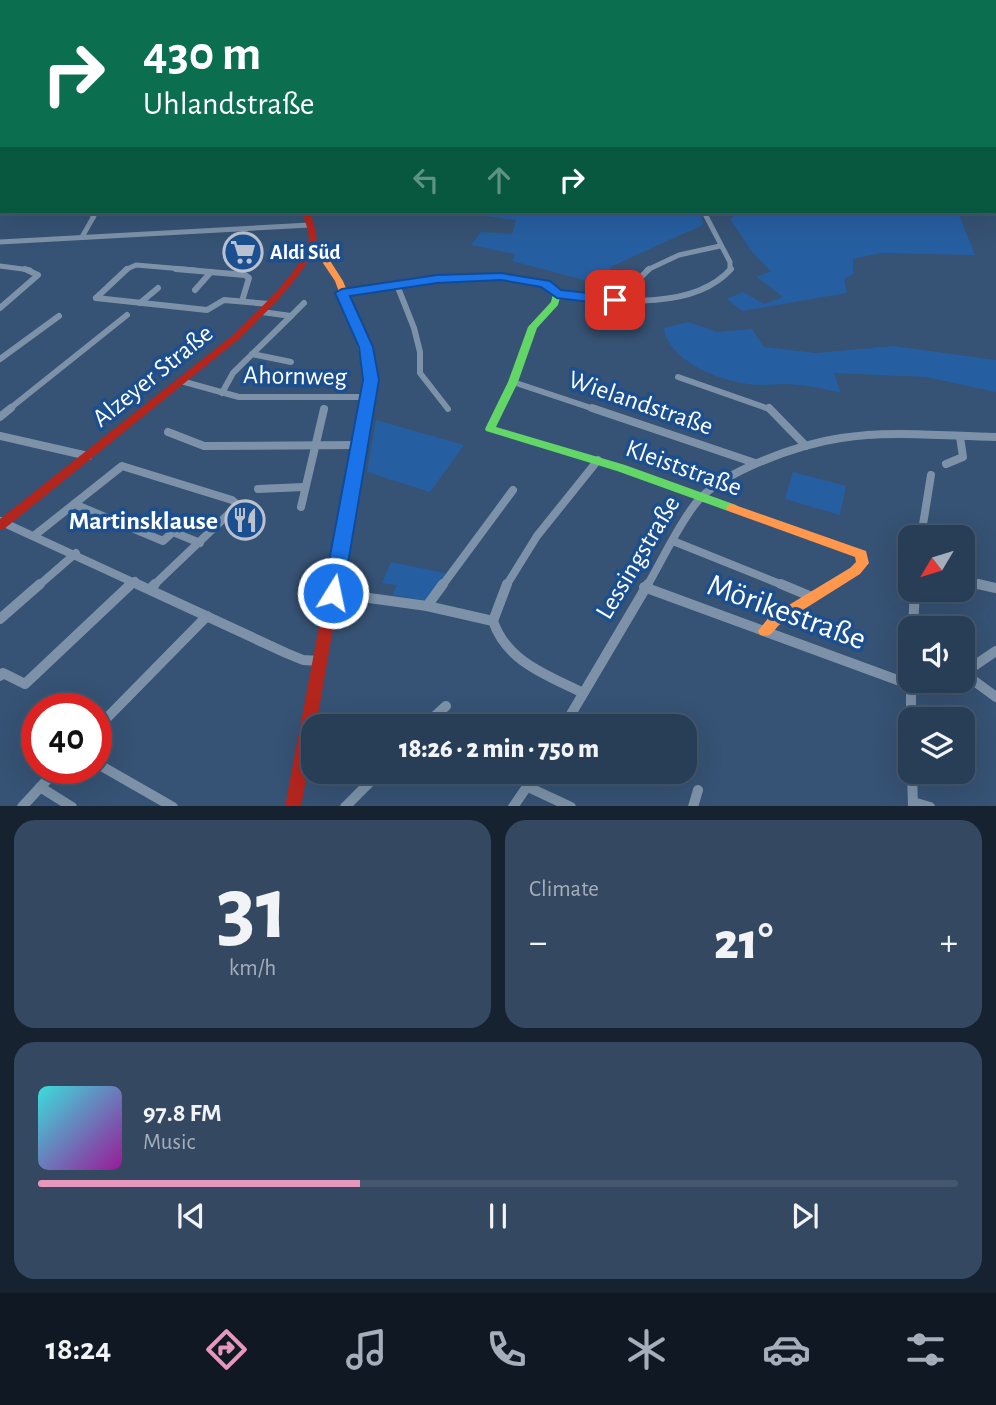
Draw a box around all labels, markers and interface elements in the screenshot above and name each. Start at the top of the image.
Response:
icon: right [28,28,119,119]
text: 430 m [143,30,261,79]
text: Uhlandstraße [143,88,314,120]
icon: left [407,161,445,199]
icon: ahead [480,161,518,199]
icon: right [553,161,591,199]
supermarket icon: Aldi Süd [222,231,264,273]
place label: Aldi Süd [270,242,340,263]
pin [585,270,645,330]
icon: arrive [596,281,634,319]
street label: Alzeyer Straße [88,320,218,432]
street label: Ahornweg [243,362,347,390]
street label: Wielandstraße [565,366,716,440]
street label: Kleiststraße [622,435,745,501]
street label: Lessingstraße [591,491,685,624]
restaurant icon: Martinsklause [224,499,266,541]
place label: Martinsklause [69,508,218,534]
north arrow [898,525,975,602]
map controls [898,525,975,784]
position arrow [296,556,370,630]
street label: Mörikestraße [703,568,870,655]
button: sound [898,616,975,693]
speed limit sign: 40 [21,693,112,784]
button: layers [898,707,975,784]
text: 18:26 · 2 min · 750 m [399,736,599,762]
text: 31 [217,864,288,955]
text: Climate [529,878,599,901]
text: 21° [714,916,773,968]
text: − [529,924,547,962]
text: + [940,924,958,962]
text: km/h [229,957,276,980]
text: 97.8 FM [143,1100,222,1126]
text: Music [143,1131,195,1154]
icon: previous [172,1197,210,1235]
icon: pause [479,1197,517,1235]
icon: next [786,1197,824,1235]
icon: directions [202,1325,251,1374]
icon: music [342,1325,391,1374]
icon: phone [482,1325,531,1374]
icon: climate [622,1325,671,1374]
icon: car [762,1325,811,1374]
icon: filters [901,1325,950,1374]
text: 18:24 [45,1333,111,1365]

